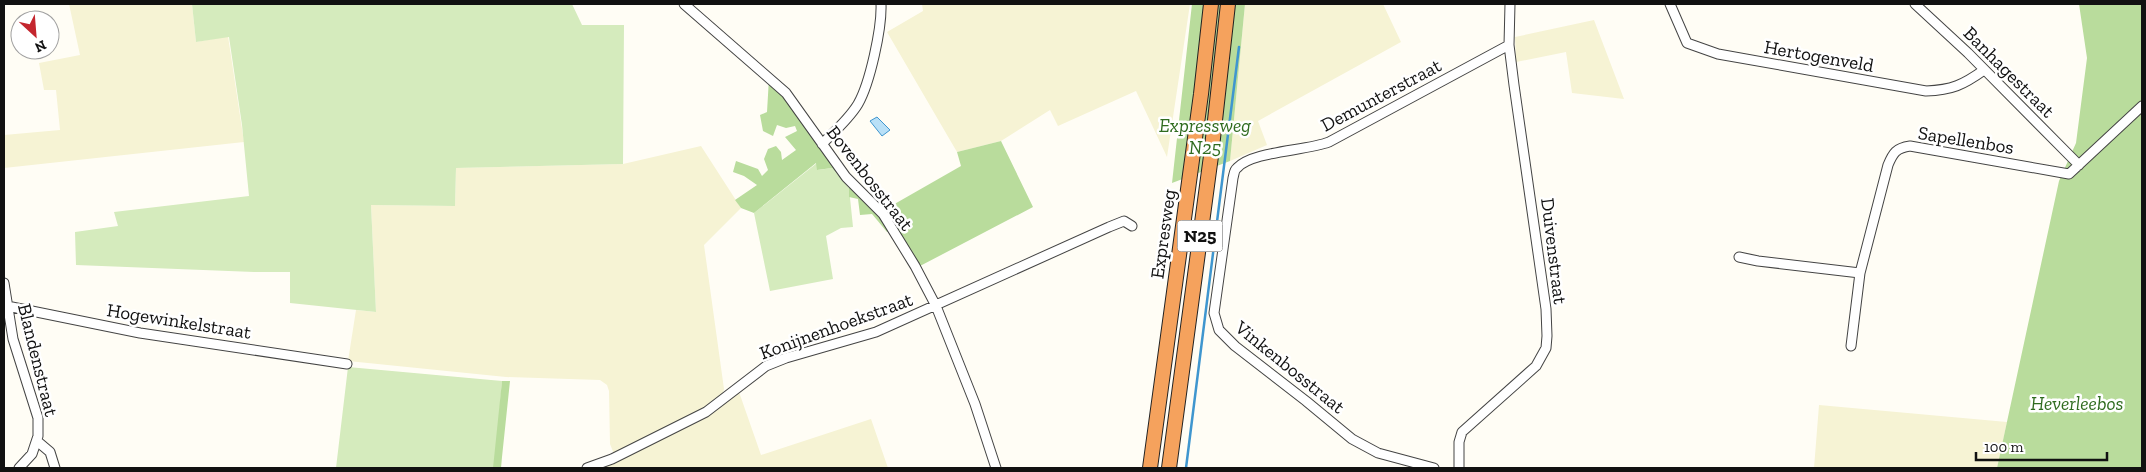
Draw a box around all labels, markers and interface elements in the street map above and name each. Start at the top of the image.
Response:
north arrow [10,10,60,60]
street label: Banhagestraat [1959,22,2059,122]
street label: Hertogenveld [1762,35,1876,77]
text: N [32,36,49,56]
street label: Demunterstraat [1317,54,1445,136]
park label: Expressweg N25 [1159,114,1251,159]
street label: Bovenbosstraat [822,121,918,235]
street label: Sapellenbos [1916,121,2016,159]
street label: Expresweg [1145,187,1181,280]
street label: Duivenstraat [1536,196,1572,306]
road number: N25 [1178,220,1222,252]
street label: Konijnenhoekstraat [756,288,916,364]
street label: Hogewinkelstraat [105,298,253,344]
street label: Blandenstraat [13,301,63,419]
street label: Vinkenbosstraat [1230,315,1349,418]
park label: Heverleebos [2030,392,2124,415]
scale bar [1976,430,2107,462]
text: 100 m [1984,438,2023,456]

